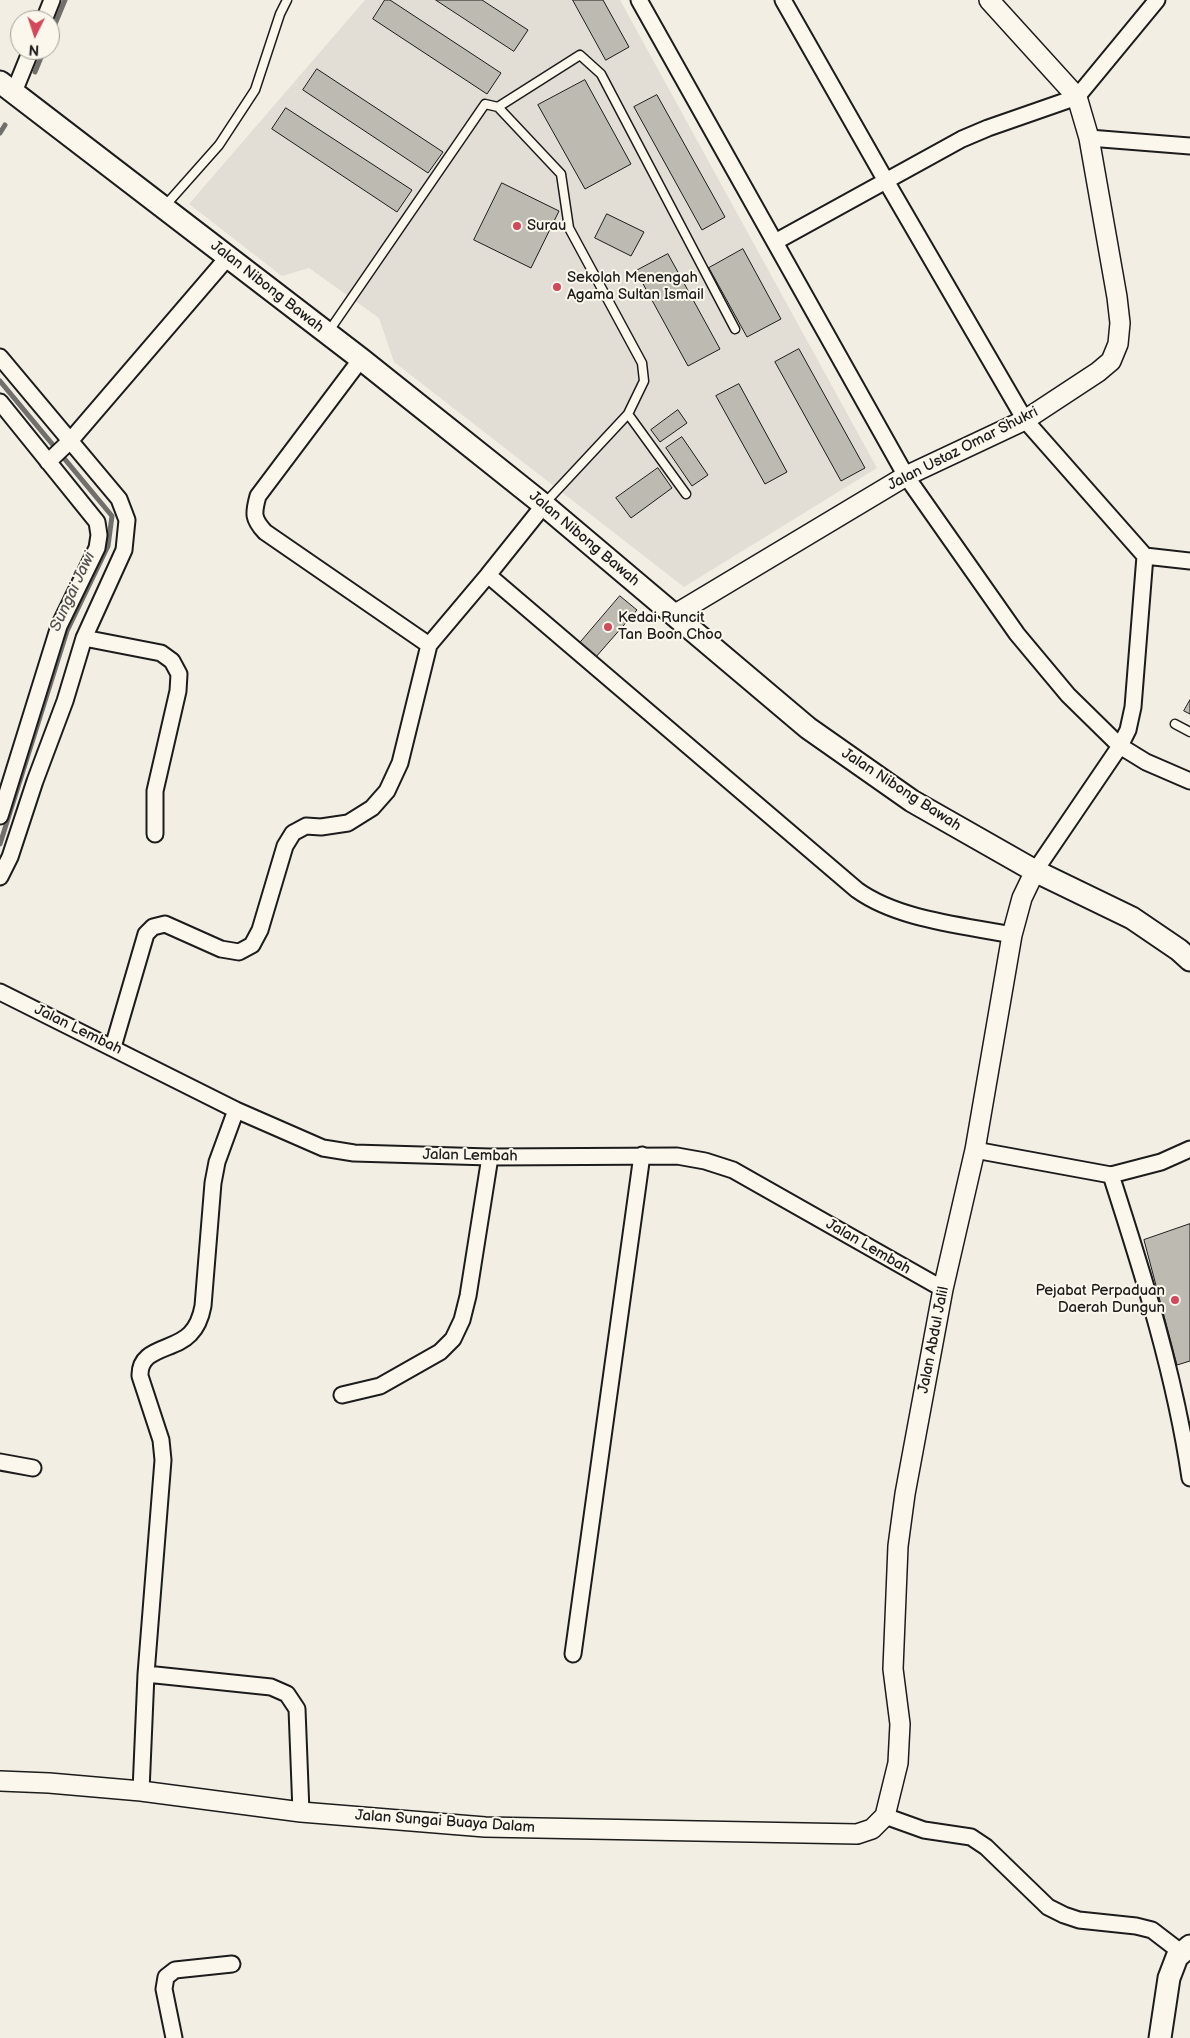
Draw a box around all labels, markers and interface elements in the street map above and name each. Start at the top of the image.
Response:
north arrow [10,10,60,60]
text: N [28,41,40,58]
place label: Surau [527,217,566,235]
marker: Surau [511,220,523,232]
street label: Jalan Nibong Bawah [207,237,327,337]
place label: Sekolah Menengah Agama Sultan Ismail [567,269,704,304]
marker: Sekolah Menengah Agama Sultan Ismail [551,281,563,293]
street label: Jalan Ustaz Omar Shukri [885,403,1041,495]
street label: Jalan Nibong Bawah [525,488,643,590]
water label: Sungai Jawi [46,549,100,635]
place label: Kedai Runcit Tan Boon Choo [618,609,722,644]
marker: Kedai Runcit Tan Boon Choo [602,621,614,633]
street label: Jalan Nibong Bawah [838,745,964,835]
street label: Jalan Lembah [31,1001,125,1059]
street label: Jalan Lembah [422,1146,518,1166]
street label: Jalan Lembah [822,1215,914,1279]
place label: Pejabat Perpaduan Daerah Dungun [1035,1282,1165,1317]
street label: Jalan Abdul Jalil [915,1285,953,1395]
marker: Pejabat Perpaduan Daerah Dungun [1169,1294,1181,1306]
street label: Jalan Sungai Buaya Dalam [354,1807,536,1837]

